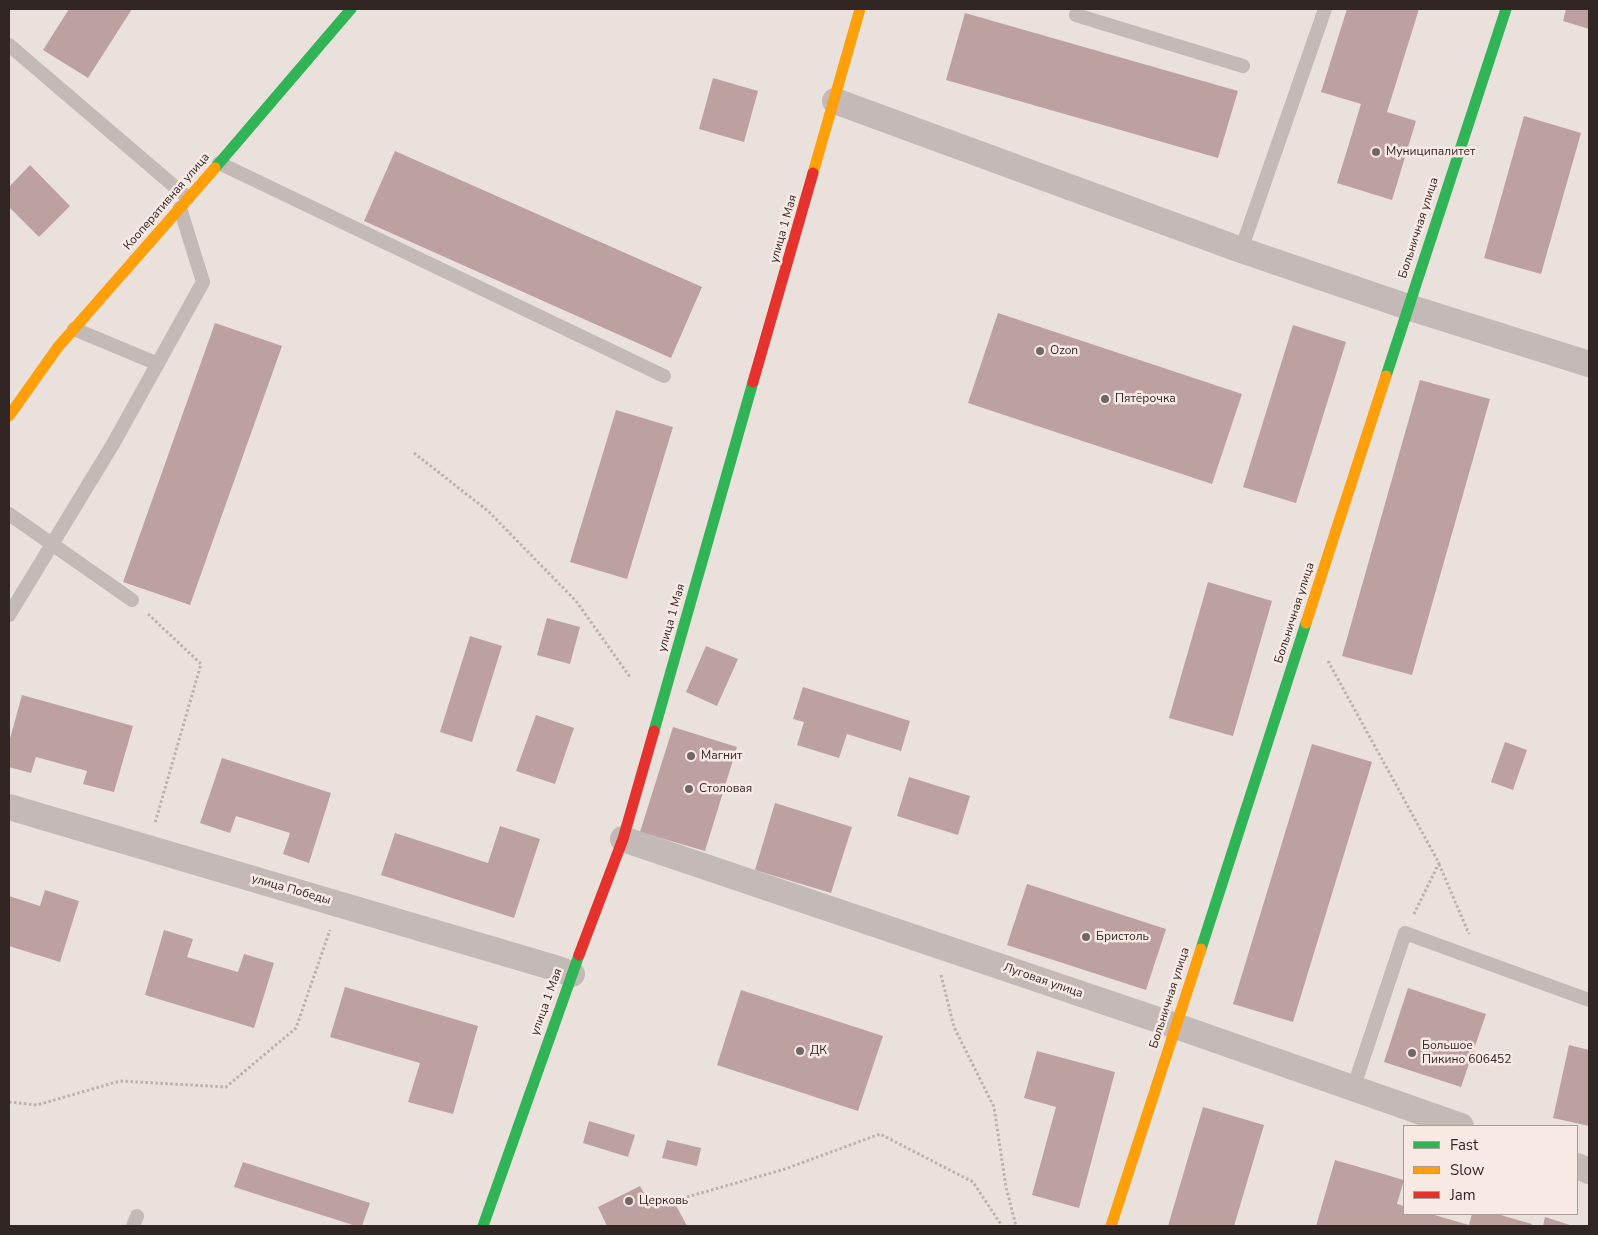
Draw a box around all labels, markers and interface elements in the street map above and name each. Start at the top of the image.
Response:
place label: Муниципалитет [1386,145,1475,159]
marker: Муниципалитет [1370,146,1382,158]
street label: Кооперативная улица [121,151,213,253]
street label: Больничная улица [1396,176,1442,280]
street label: улица 1 Мая [767,193,801,265]
place label: Ozon [1050,344,1078,358]
marker: Ozon [1034,345,1046,357]
place label: Пятёрочка [1115,392,1176,406]
marker: Пятёрочка [1099,393,1111,405]
street label: Больничная улица [1272,561,1318,665]
street label: улица 1 Мая [655,582,689,654]
place label: Магнит [701,749,742,763]
marker: Магнит [685,750,697,762]
place label: Столовая [699,782,752,796]
marker: Столовая [683,783,695,795]
street label: улица Победы [250,872,332,908]
place label: Бристоль [1096,930,1149,944]
marker: Бристоль [1080,931,1092,943]
street label: Больничная улица [1147,946,1193,1050]
street label: Луговая улица [1001,961,1085,1001]
street label: улица 1 Мая [528,967,566,1037]
place label: Большое Пикино 606452 [1422,1039,1512,1067]
place label: ДК [810,1044,827,1058]
marker: ДК [794,1045,806,1057]
marker: Большое Пикино 606452 [1406,1047,1418,1059]
legend [1403,1125,1578,1215]
text: Fast [1450,1135,1478,1155]
text: Slow [1450,1160,1484,1180]
text: Jam [1450,1185,1476,1205]
place label: Церковь [639,1194,688,1208]
marker: Церковь [623,1195,635,1207]

